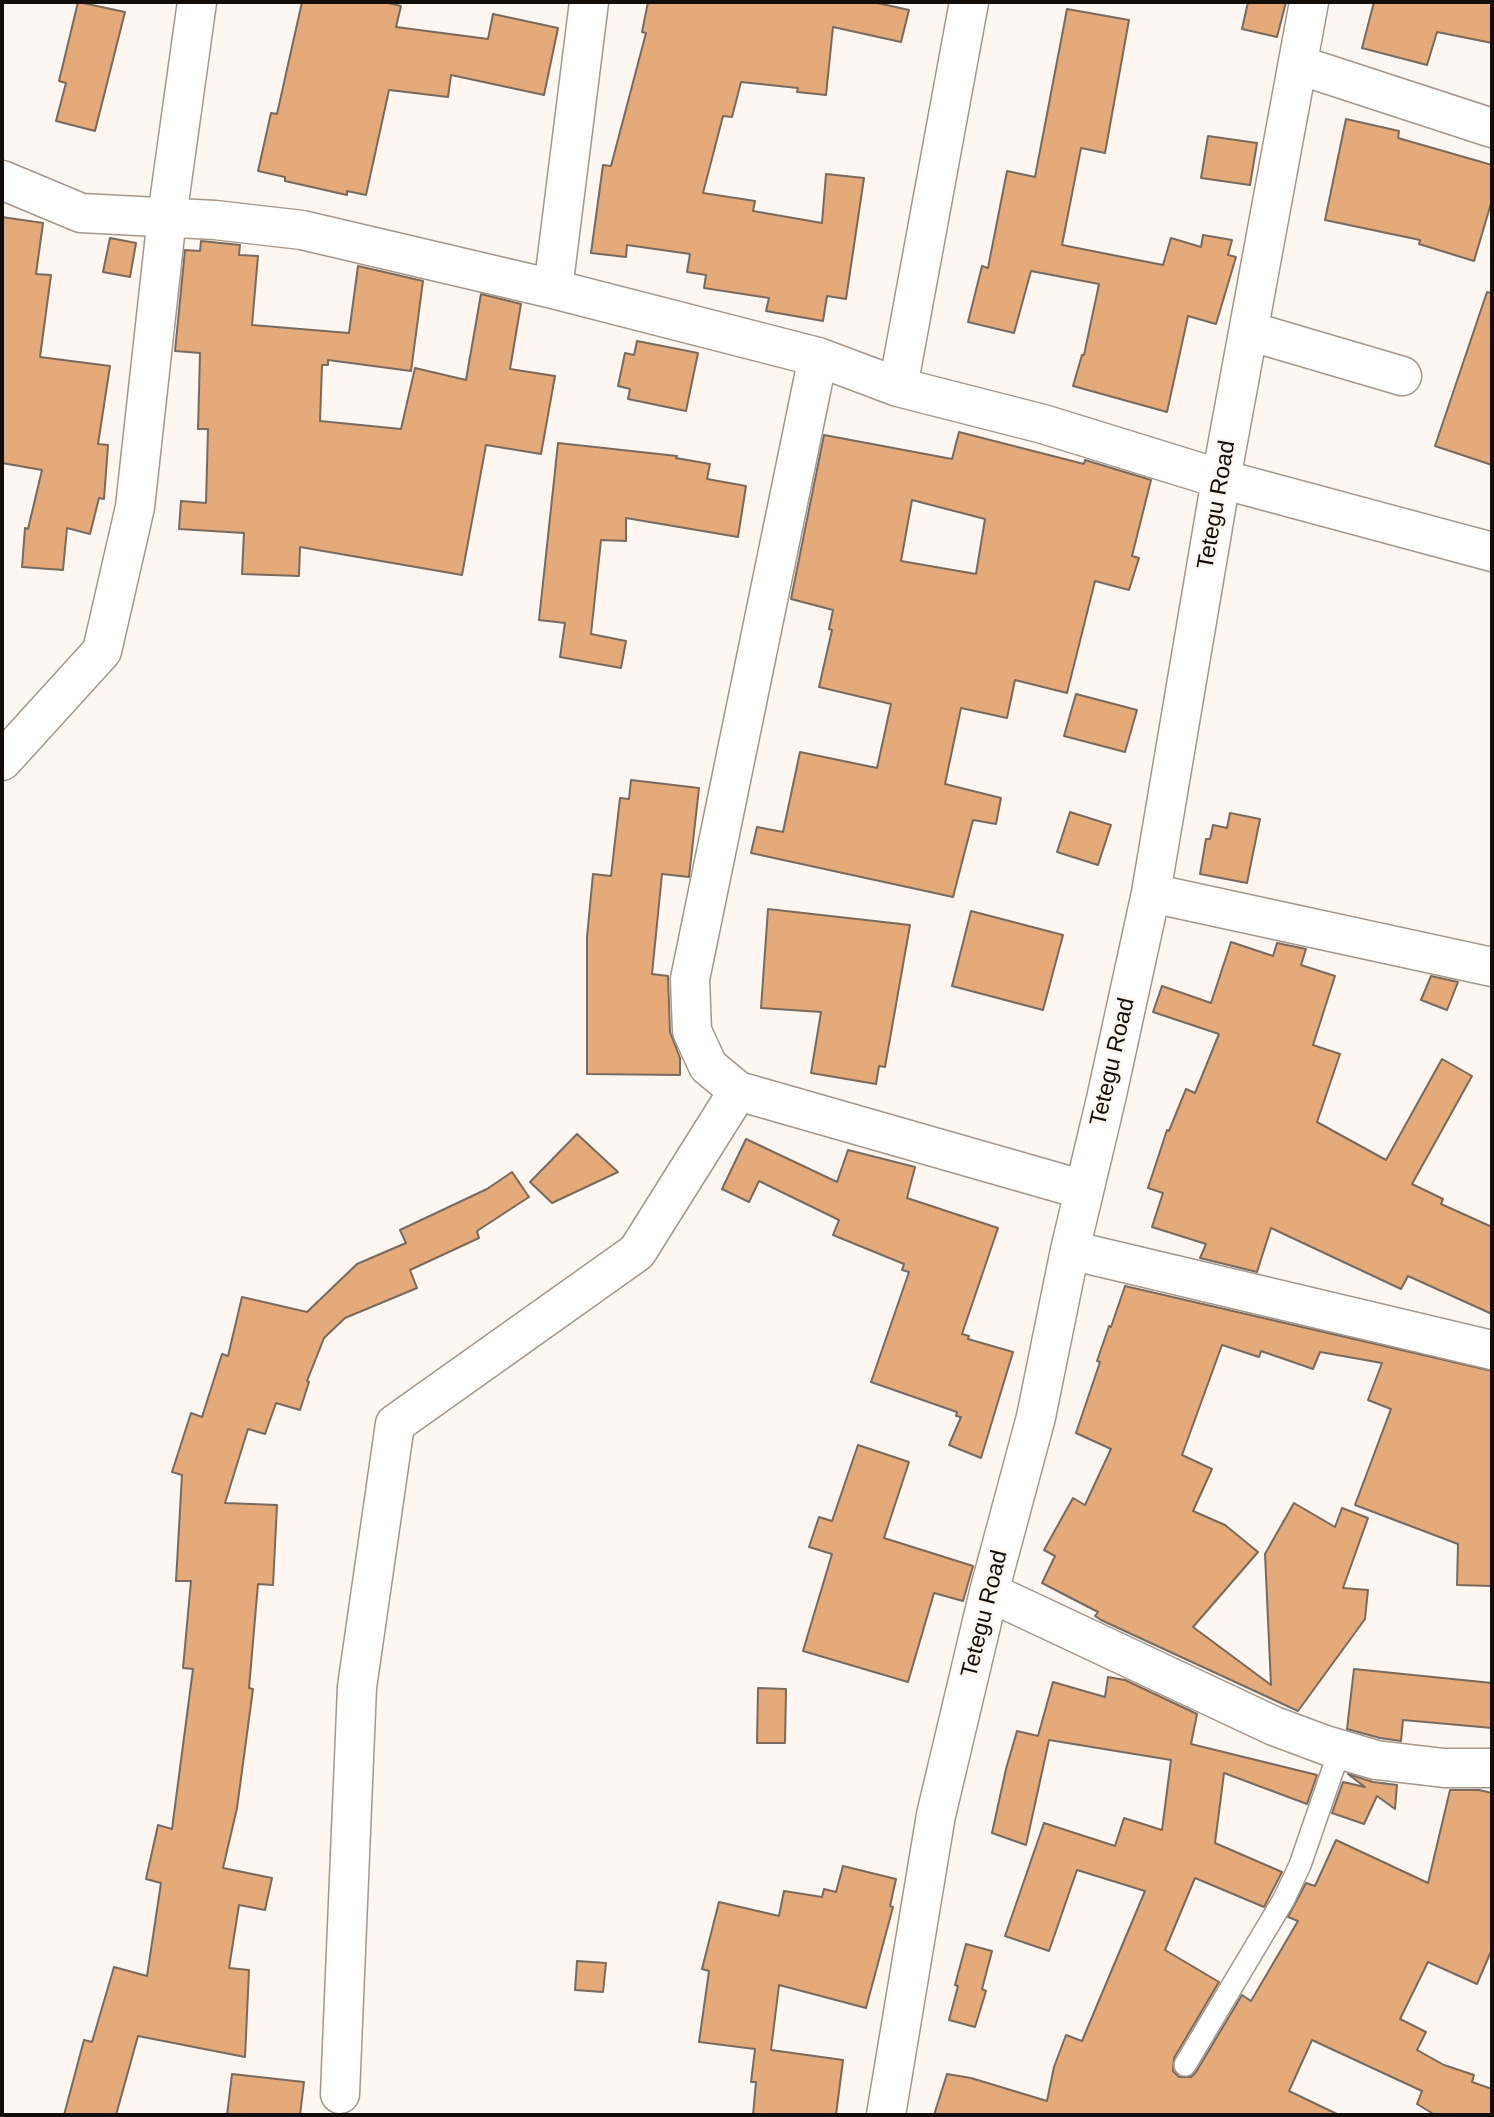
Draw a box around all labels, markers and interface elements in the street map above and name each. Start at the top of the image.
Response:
street label: Tetegu Road [1192,438,1242,572]
street label: Tetegu Road [1085,995,1141,1129]
street label: Tetegu Road [956,1547,1014,1681]

